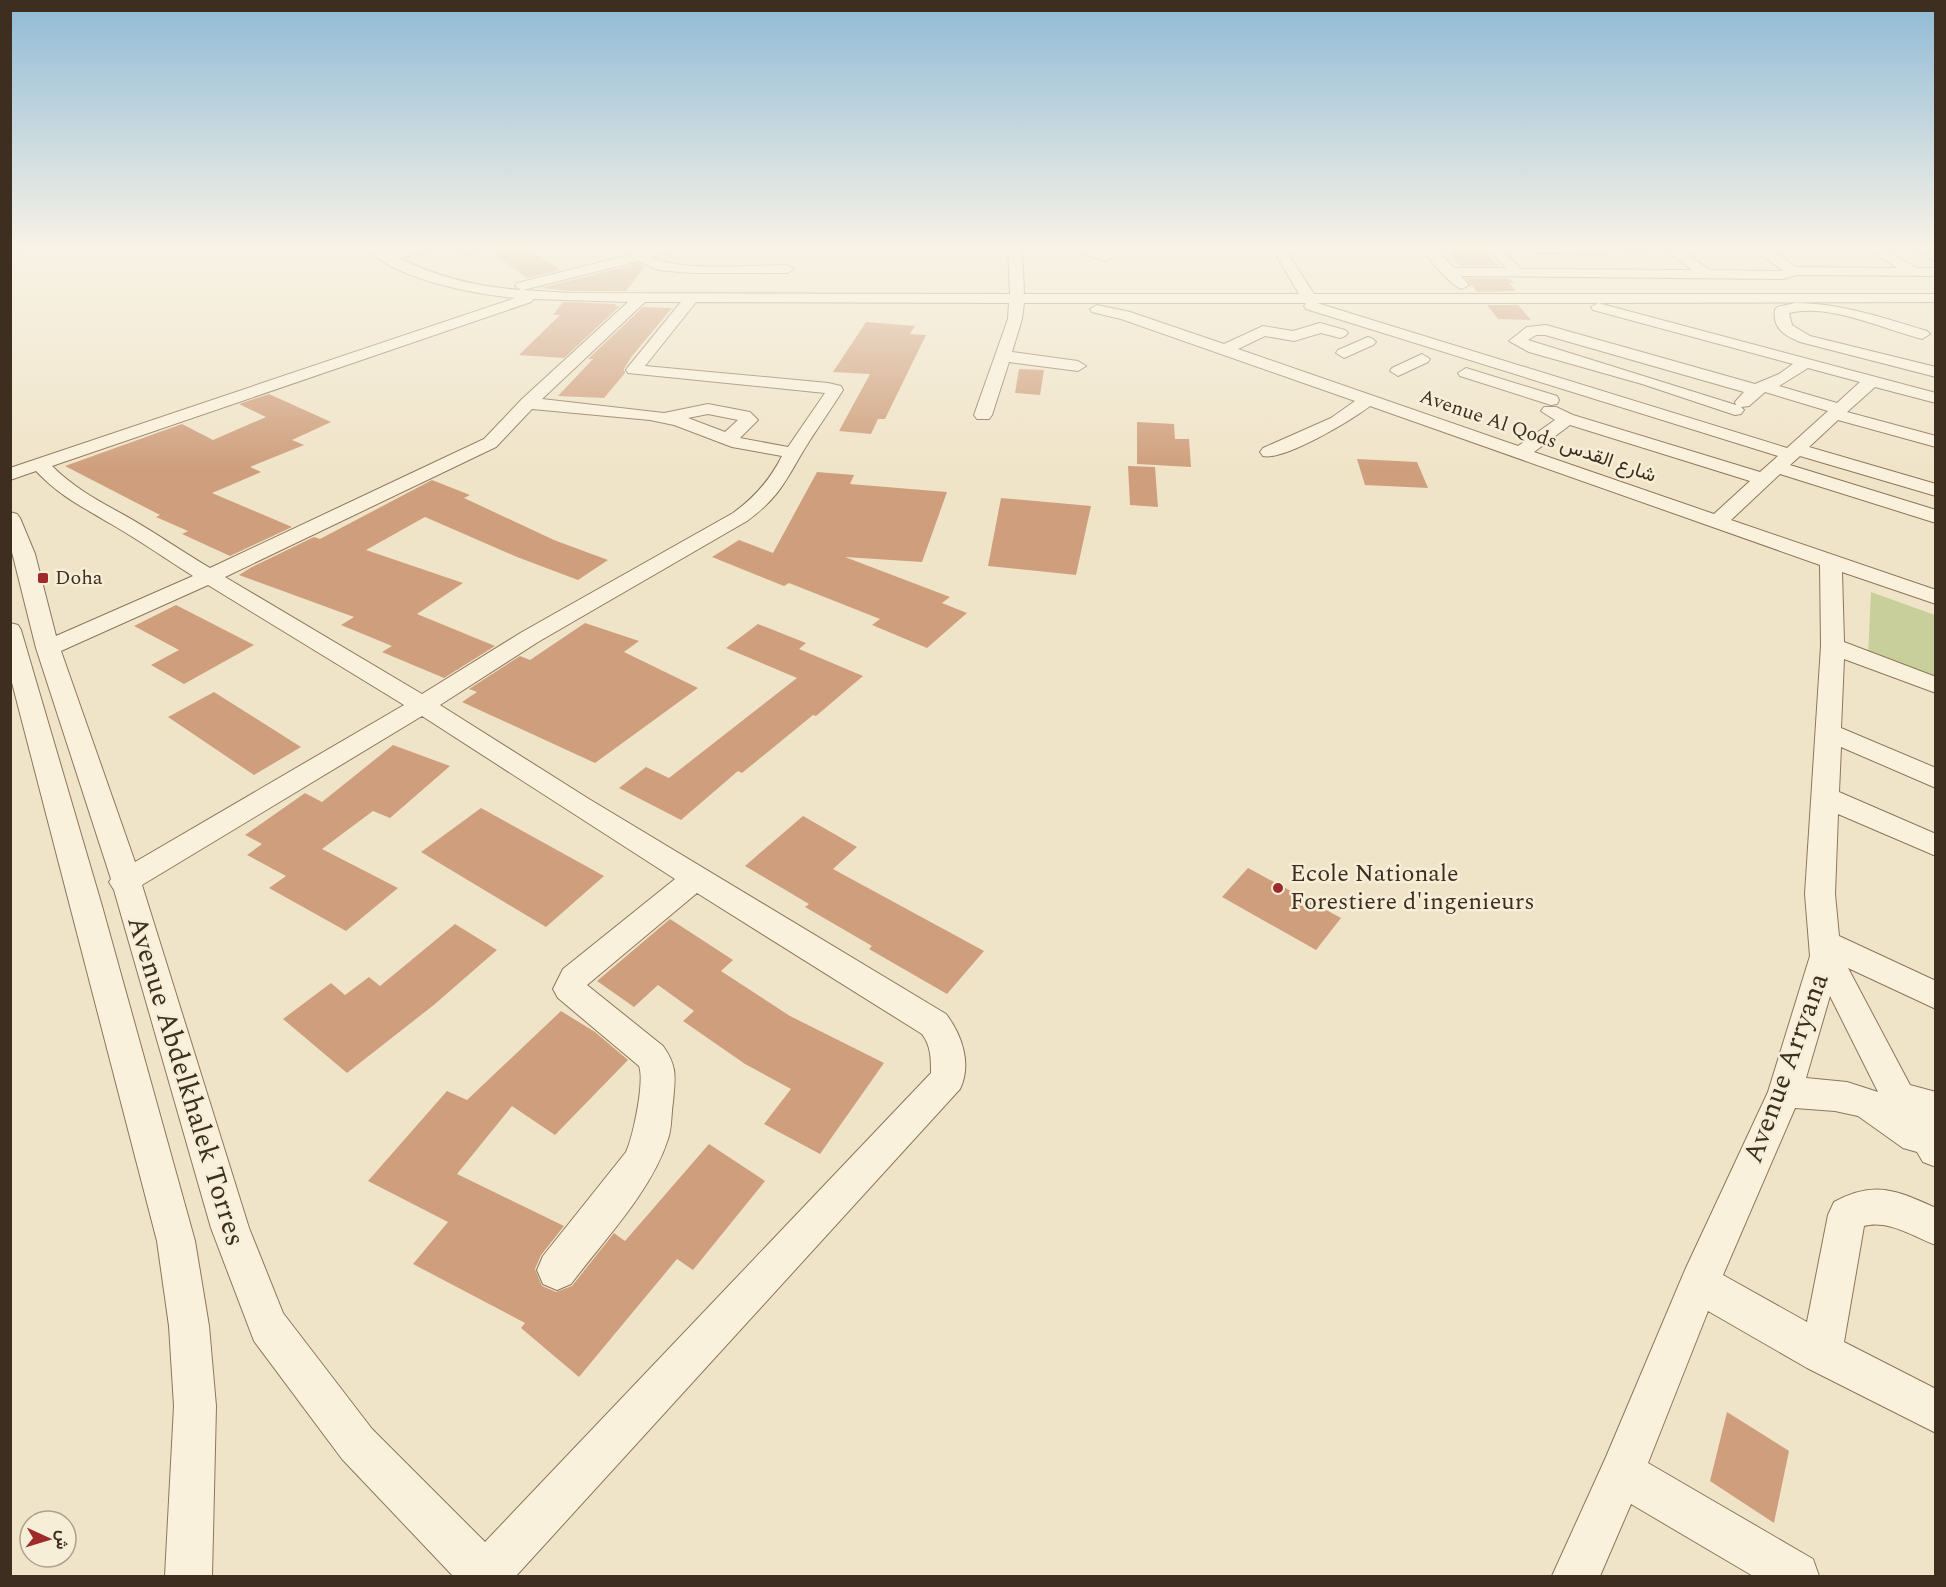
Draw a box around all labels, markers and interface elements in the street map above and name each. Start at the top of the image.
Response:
street label: Avenue Al Qods شارع القدس [1416,381,1660,491]
place label: Doha [55,563,103,593]
marker: Doha [36,571,50,585]
place label: Ecole Nationale Forestiere d'ingenieurs [1290,856,1535,920]
marker: Ecole Nationale Forestiere d'ingenieurs [1271,881,1285,895]
street label: Avenue Abdelkhalek Torres [115,911,257,1251]
street label: Avenue Arryana [1732,967,1840,1169]
north arrow [18,1509,78,1569]
text: ش [49,1530,75,1550]

